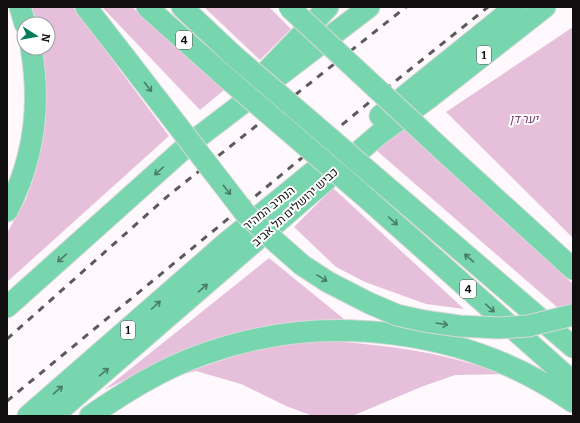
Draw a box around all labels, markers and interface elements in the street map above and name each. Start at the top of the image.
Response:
north arrow [16,16,56,56]
road number: 4 [176,31,192,49]
text: N [38,32,53,44]
road number: 1 [477,46,491,64]
one-way arrow [144,81,152,92]
park label: יער דן [510,112,540,126]
street label: כביש ירושלים תל אביב [249,165,341,249]
one-way arrow [154,167,165,176]
street label: הנתיב המהיר [240,183,298,233]
one-way arrow [223,184,232,195]
one-way arrow [387,217,398,226]
one-way arrow [58,253,68,262]
one-way arrow [464,253,475,262]
one-way arrow [316,274,328,282]
road number: 4 [460,280,476,298]
one-way arrow [198,283,208,292]
one-way arrow [150,301,160,310]
one-way arrow [484,303,495,312]
one-way arrow [435,320,448,328]
road number: 1 [121,321,135,339]
one-way arrow [99,368,110,377]
one-way arrow [52,386,63,395]

